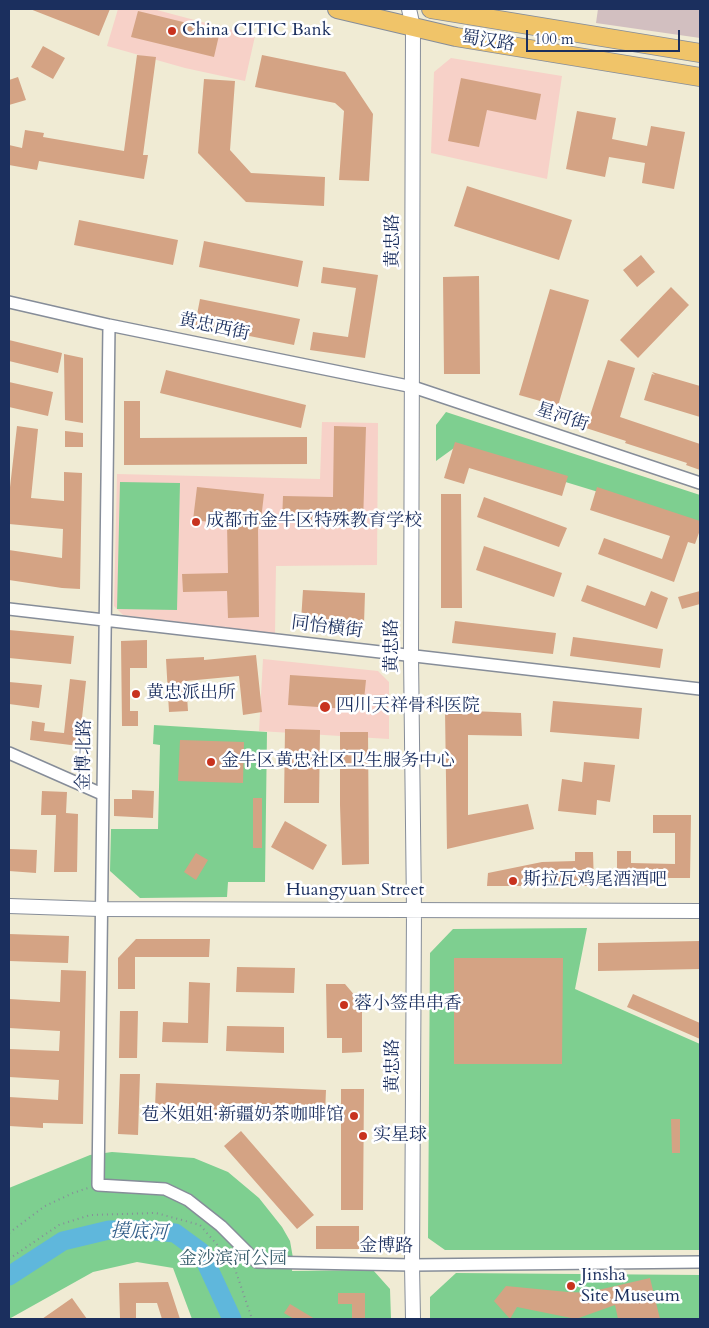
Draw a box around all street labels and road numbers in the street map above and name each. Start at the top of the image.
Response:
street label: 蜀汉路 [460,27,516,57]
street label: 黄忠路 [383,214,405,268]
street label: 黄忠西街 [177,310,251,346]
street label: 星河街 [533,399,591,437]
street label: 同怡横街 [290,613,364,643]
street label: 黄忠路 [382,619,404,673]
street label: 金博北路 [74,719,96,791]
street label: Huangyuan Street [286,880,424,902]
street label: 黄忠路 [383,1039,405,1093]
street label: 金博路 [359,1236,413,1258]

